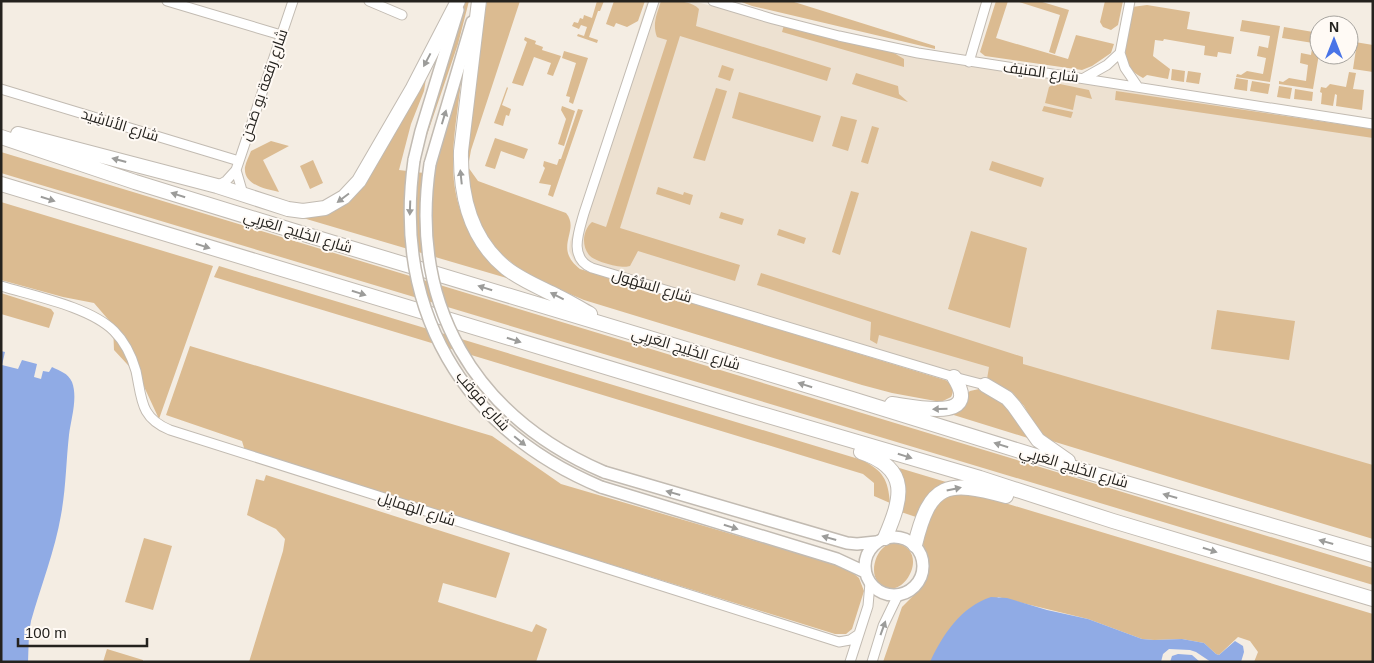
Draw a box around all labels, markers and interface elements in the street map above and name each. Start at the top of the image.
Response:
north arrow [1309,15,1359,65]
text: N [1329,19,1339,35]
street label: شارع رِقعة بو صَحَن [236,27,293,144]
one-way arrow [423,53,431,67]
street label: شارع المنيف [1002,58,1080,88]
street label: شارع الأناشِيد [78,105,161,147]
one-way arrow [440,109,448,124]
one-way arrow [111,156,126,164]
one-way arrow [457,169,465,185]
one-way arrow [171,191,186,199]
one-way arrow [337,192,350,203]
one-way arrow [40,195,55,203]
one-way arrow [405,201,413,217]
street label: شارع الخَلِيج العَربِي [241,207,354,260]
one-way arrow [196,242,211,250]
street label: شارع السُّهُول [609,265,694,309]
one-way arrow [477,284,492,292]
one-way arrow [352,289,367,297]
one-way arrow [550,292,564,300]
street label: شارع الخَلِيج العَربِي [629,324,742,377]
one-way arrow [507,336,522,344]
street label: شارع مَوقب [451,368,514,436]
one-way arrow [798,380,813,388]
one-way arrow [932,405,948,413]
one-way arrow [513,436,526,447]
one-way arrow [994,441,1009,448]
street label: شارع الخَلِيج العَربِي [1017,442,1130,495]
one-way arrow [898,453,913,461]
one-way arrow [946,484,962,492]
street label: شارع الهَمايِل [375,488,458,532]
one-way arrow [665,488,680,496]
one-way arrow [1162,491,1177,499]
one-way arrow [724,524,739,532]
one-way arrow [821,534,836,542]
one-way arrow [1318,537,1333,545]
one-way arrow [1203,547,1218,555]
scale bar [18,616,146,648]
one-way arrow [879,620,887,635]
text: 100 m [25,624,67,641]

